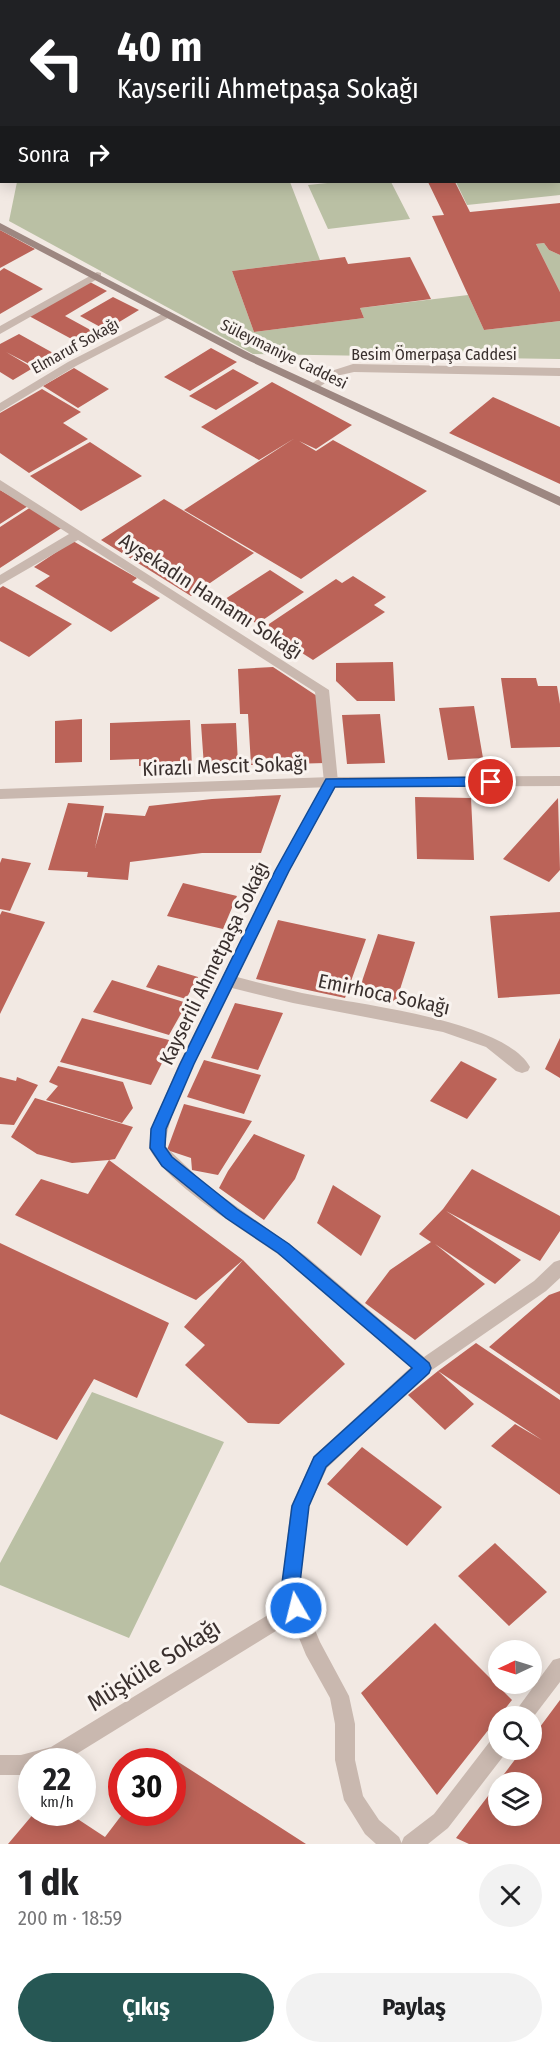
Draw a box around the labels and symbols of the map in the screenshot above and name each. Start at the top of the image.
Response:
street label: Elmaruf Sokağı [28,314,122,378]
street label: Süleymaniye Caddesi [218,315,350,393]
street label: Besim Ömerpaşa Caddesi [351,345,517,364]
street label: Ayşekadın Hamamı Sokağı [114,528,307,665]
street label: Kirazlı Mescit Sokağı [142,751,308,781]
pin [465,756,516,807]
street label: Kayserili Ahmetpaşa Sokağı [154,857,275,1069]
street label: Emirhoca Sokağı [316,968,452,1020]
position arrow [264,1576,328,1640]
street label: Müşküle Sokağı [82,1613,226,1717]
north arrow [488,1640,542,1694]
speed limit sign: 30 [108,1748,186,1826]

